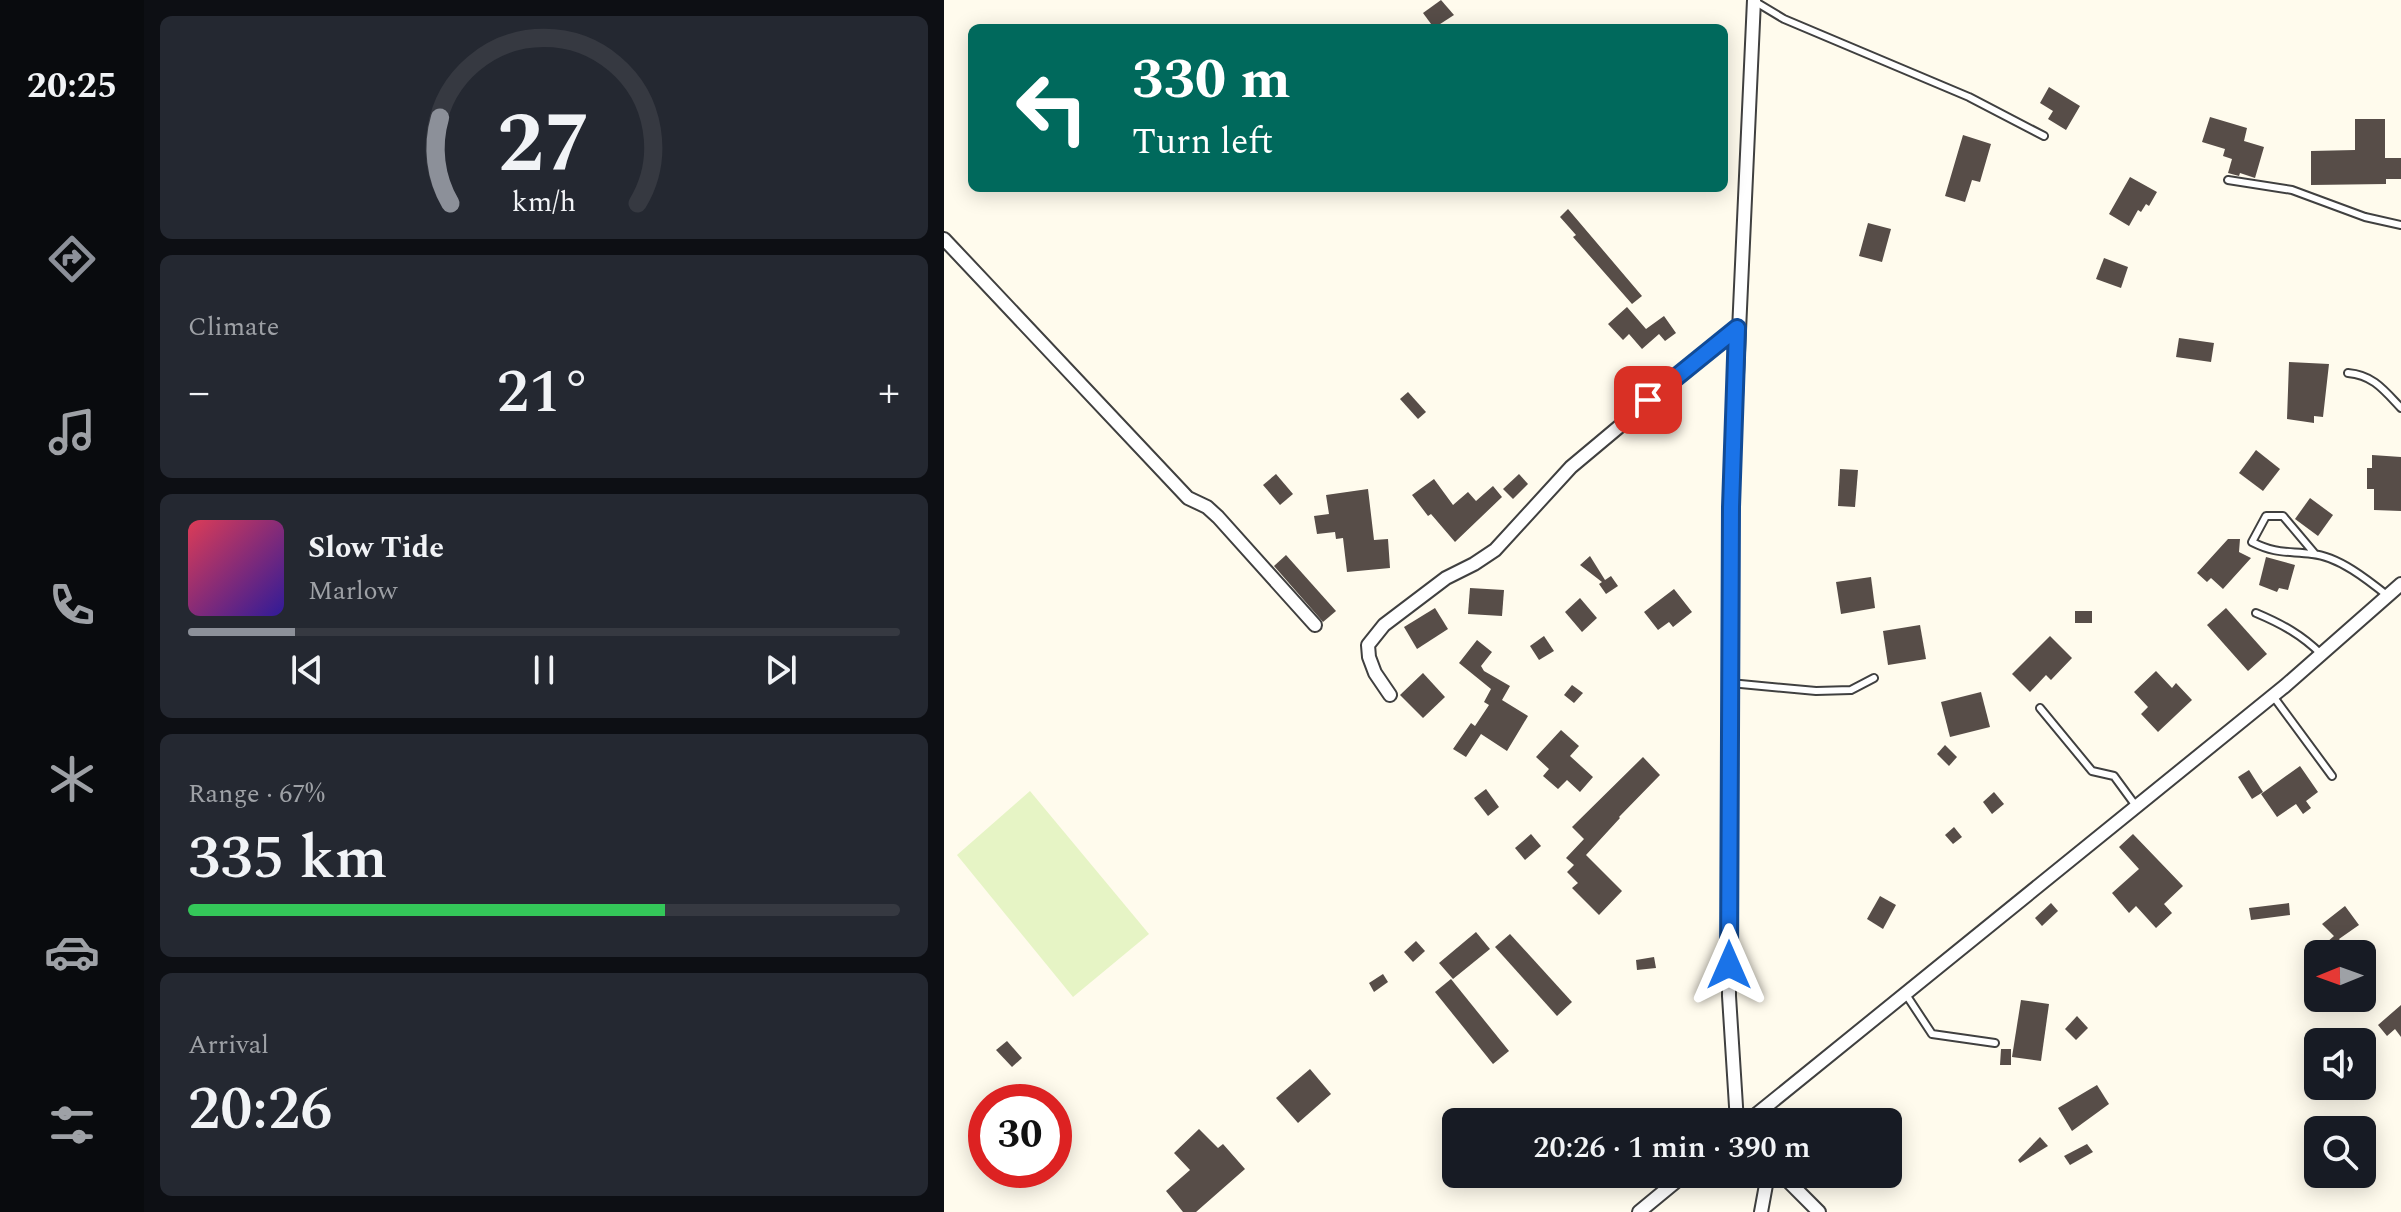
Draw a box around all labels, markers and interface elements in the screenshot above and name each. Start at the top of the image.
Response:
text: 330 m [1132,38,1291,123]
icon: left [1000,56,1104,160]
text: 20:25 [27,59,117,114]
text: 27 [497,81,591,208]
text: Turn left [1132,115,1273,170]
text: km/h [512,181,576,224]
icon: directions [44,231,100,287]
text: Climate [188,307,279,347]
text: 21° [497,347,591,439]
text: − [188,359,210,426]
text: + [878,359,900,426]
pin [1614,366,1682,434]
icon: arrive [1626,378,1670,422]
icon: music [44,404,100,460]
text: Slow Tide [308,525,444,571]
text: Marlow [308,571,397,611]
icon: phone [44,577,100,633]
icon: previous [285,648,329,692]
icon: pause [522,648,566,692]
icon: next [759,648,803,692]
icon: climate [44,751,100,807]
text: Range · 67% [188,774,325,814]
text: 335 km [188,813,388,905]
position arrow [1687,923,1771,1007]
icon: car [44,924,100,980]
north arrow [2304,940,2376,1012]
map controls [2304,940,2376,1188]
text: Arrival [188,1025,269,1065]
button: sound [2304,1028,2376,1100]
text: 20:26 [188,1064,332,1156]
speed limit sign: 30 [968,1084,1072,1188]
icon: filters [44,1097,100,1153]
button: search [2304,1116,2376,1188]
text: 20:26 · 1 min · 390 m [1533,1125,1811,1171]

